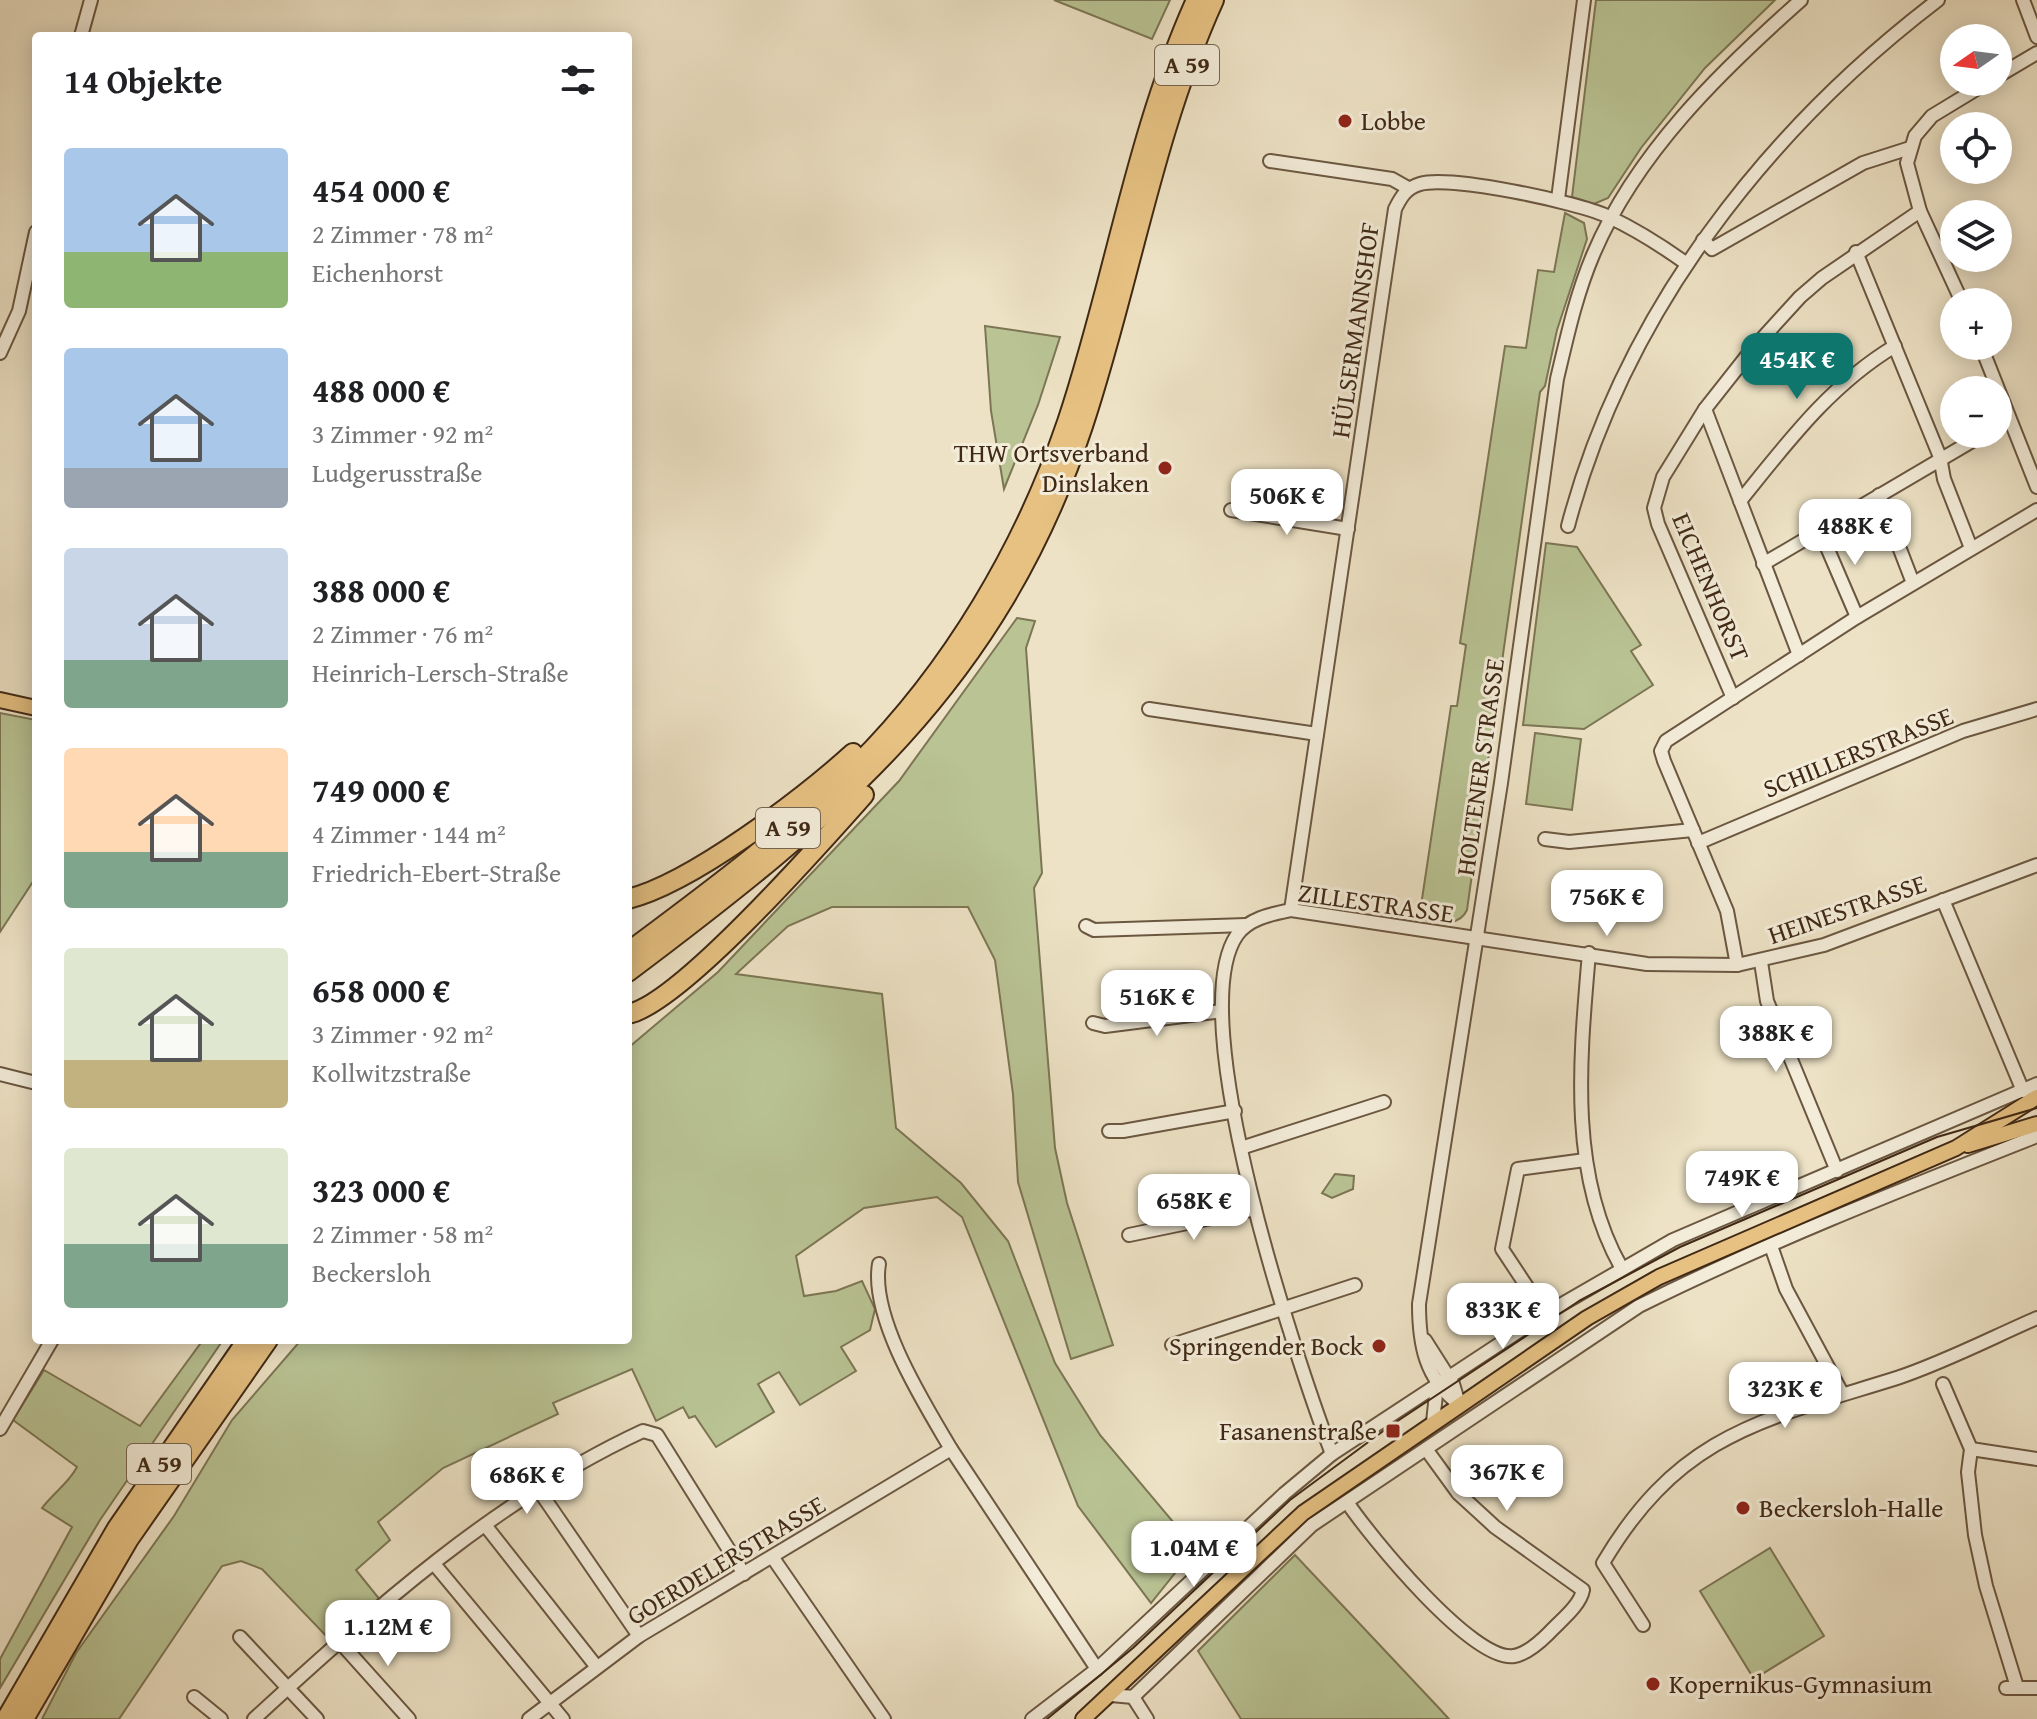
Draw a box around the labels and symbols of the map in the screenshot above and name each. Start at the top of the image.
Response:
north arrow [1940,24,2012,96]
road number: A 59 [1155,45,1219,85]
place label: Lobbe [1361,101,1426,140]
marker: Lobbe [1336,112,1354,130]
street label: HÜLSERMANNSHOF [1320,220,1389,440]
pin: 454K € [1732,333,1862,401]
place label: THW Ortsverband Dinslaken [954,433,1149,502]
marker: THW Ortsverband Dinslaken [1156,459,1174,477]
pin: 506K € [1222,469,1352,537]
pin: 488K € [1790,499,1920,567]
street label: EICHENHORST [1663,506,1760,668]
street label: HOLTENER STRASSE [1445,656,1514,878]
street label: SCHILLERSTRASSE [1757,696,1959,807]
road number: A 59 [756,808,820,848]
street label: HEINESTRASSE [1762,863,1931,954]
pin: 756K € [1542,870,1672,938]
street label: ZILLESTRASSE [1296,872,1456,933]
pin: 516K € [1092,970,1222,1038]
pin: 388K € [1711,1006,1841,1074]
pin: 749K € [1677,1151,1807,1219]
pin: 658K € [1129,1174,1259,1242]
pin: 833K € [1438,1283,1568,1351]
place label: Springender Bock [1169,1326,1364,1365]
marker: Springender Bock [1370,1337,1388,1355]
pin: 323K € [1720,1362,1850,1430]
place label: Fasanenstraße [1219,1411,1377,1450]
marker: Fasanenstraße [1384,1422,1402,1440]
road number: A 59 [127,1444,191,1484]
pin: 367K € [1442,1445,1572,1513]
pin: 686K € [462,1448,592,1516]
street label: GOERDELERSTRASSE [619,1485,832,1634]
place label: Beckersloh-Halle [1759,1488,1943,1527]
marker: Beckersloh-Halle [1734,1499,1752,1517]
pin: 1.04M € [1120,1521,1268,1589]
pin: 1.12M € [314,1600,462,1668]
place label: Kopernikus-Gymnasium [1669,1664,1932,1703]
marker: Kopernikus-Gymnasium [1644,1675,1662,1693]

